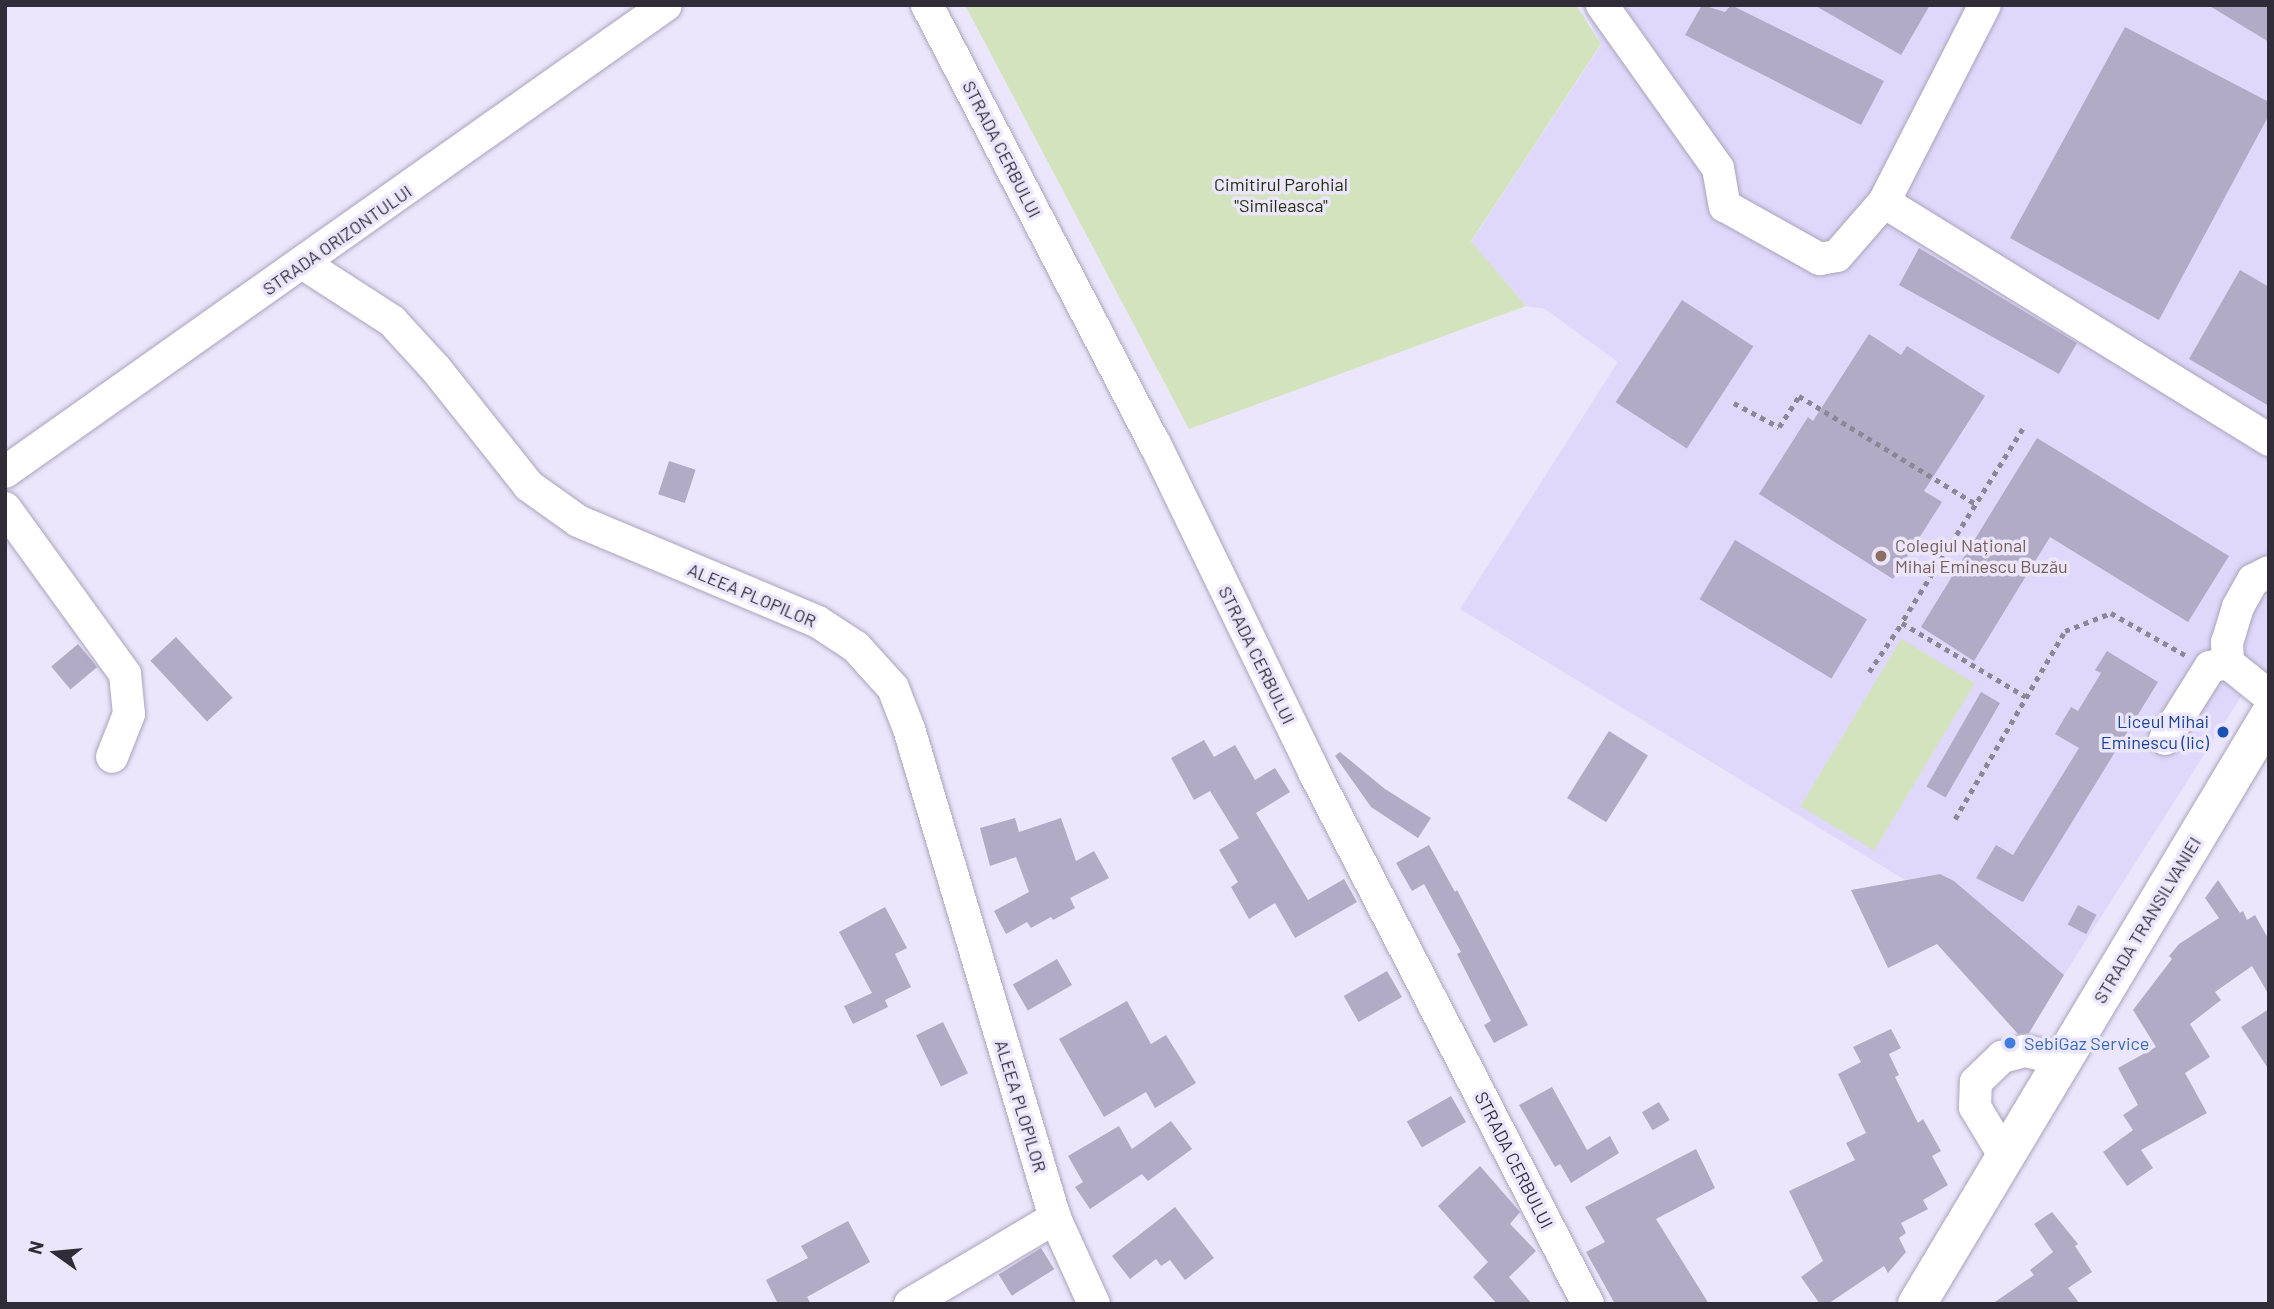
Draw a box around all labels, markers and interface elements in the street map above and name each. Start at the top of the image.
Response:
street label: STRADA CERBULUI [958,77,1046,221]
park label: Cimitirul Parohial "Simileasca" [1214,174,1348,216]
street label: STRADA ORIZONTULUI [258,180,416,300]
place label: Colegiul Național Mihai Eminescu Buzău [1895,535,2068,578]
marker: Colegiul Național Mihai Eminescu Buzău [1873,548,1889,564]
street label: ALEEA PLOPILOR [685,558,819,632]
street label: STRADA CERBULUI [1214,583,1300,727]
place label: Liceul Mihai Eminescu (lic) [2101,711,2209,754]
marker: Liceul Mihai Eminescu (lic) [2215,724,2231,740]
street label: STRADA TRANSILVANIEI [2089,833,2205,1007]
place label: SebiGaz Service [2024,1032,2149,1054]
marker: SebiGaz Service [2002,1035,2018,1051]
street label: ALEEA PLOPILOR [991,1037,1051,1175]
street label: STRADA CERBULUI [1470,1088,1558,1232]
north arrow [21,1218,91,1288]
text: N [22,1238,48,1257]

